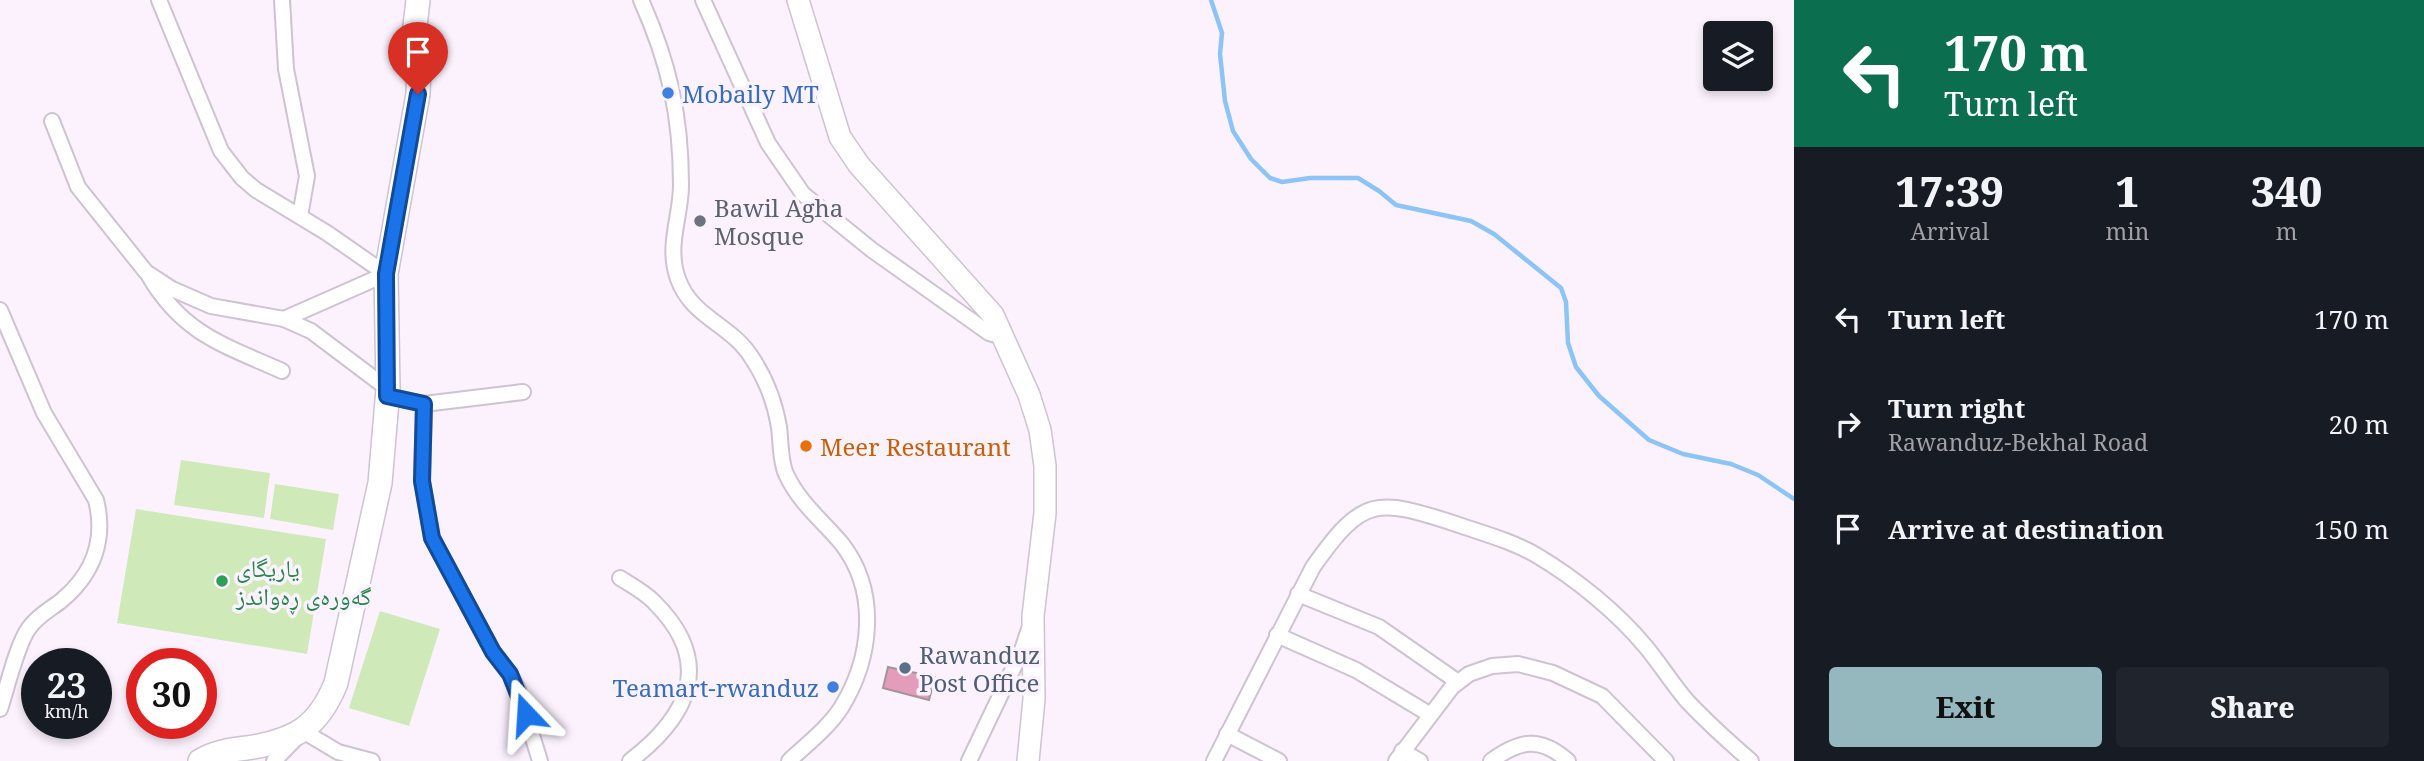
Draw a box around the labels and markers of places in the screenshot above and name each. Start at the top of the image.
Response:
pin [388,22,448,94]
place label: Mobaily MT [682,77,819,110]
marker: Mobaily MT [660,85,676,101]
place label: Bawil Agha Mosque [714,191,843,252]
marker: Bawil Agha Mosque [692,213,708,229]
place label: Meer Restaurant [820,430,1011,463]
marker: Meer Restaurant [798,438,814,454]
place label: یاریگای گەورەی ڕەواندز [235,551,371,615]
marker: یاریگای گەورەی ڕەواندز [214,573,230,589]
place label: Rawanduz Post Office [919,638,1040,699]
marker: Rawanduz Post Office [897,660,913,676]
place label: Teamart-rwanduz [613,671,819,704]
marker: Teamart-rwanduz [825,679,841,695]

